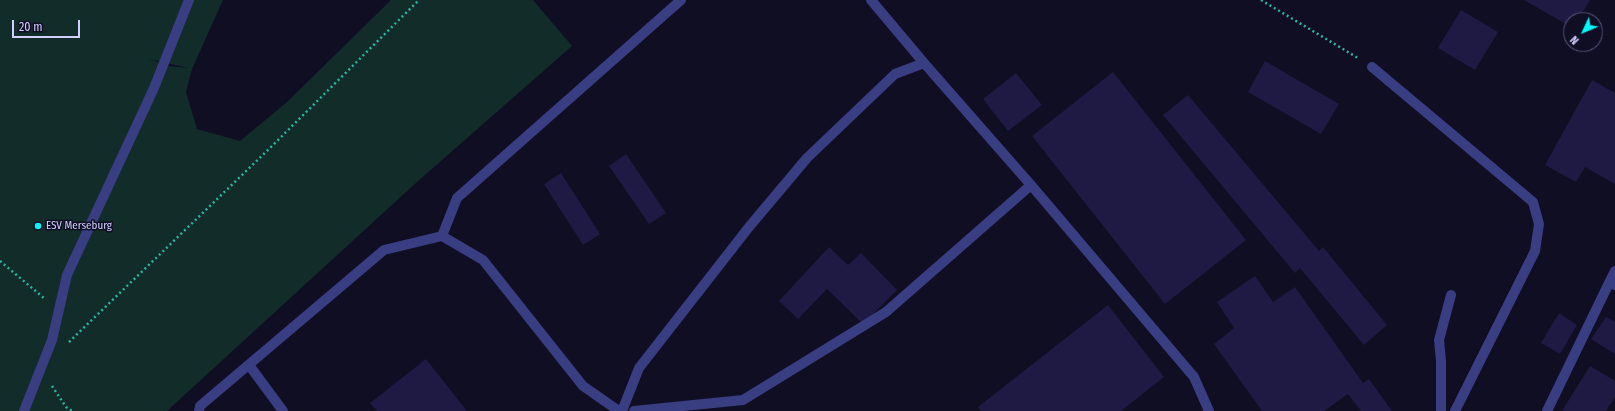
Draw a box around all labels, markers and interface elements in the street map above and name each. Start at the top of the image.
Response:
scale bar [14,12,82,38]
north arrow [1563,12,1603,52]
text: 20 m [19,20,43,34]
text: N [1568,33,1582,47]
place label: ESV Merseburg [46,219,112,233]
marker: ESV Merseburg [33,221,43,231]

